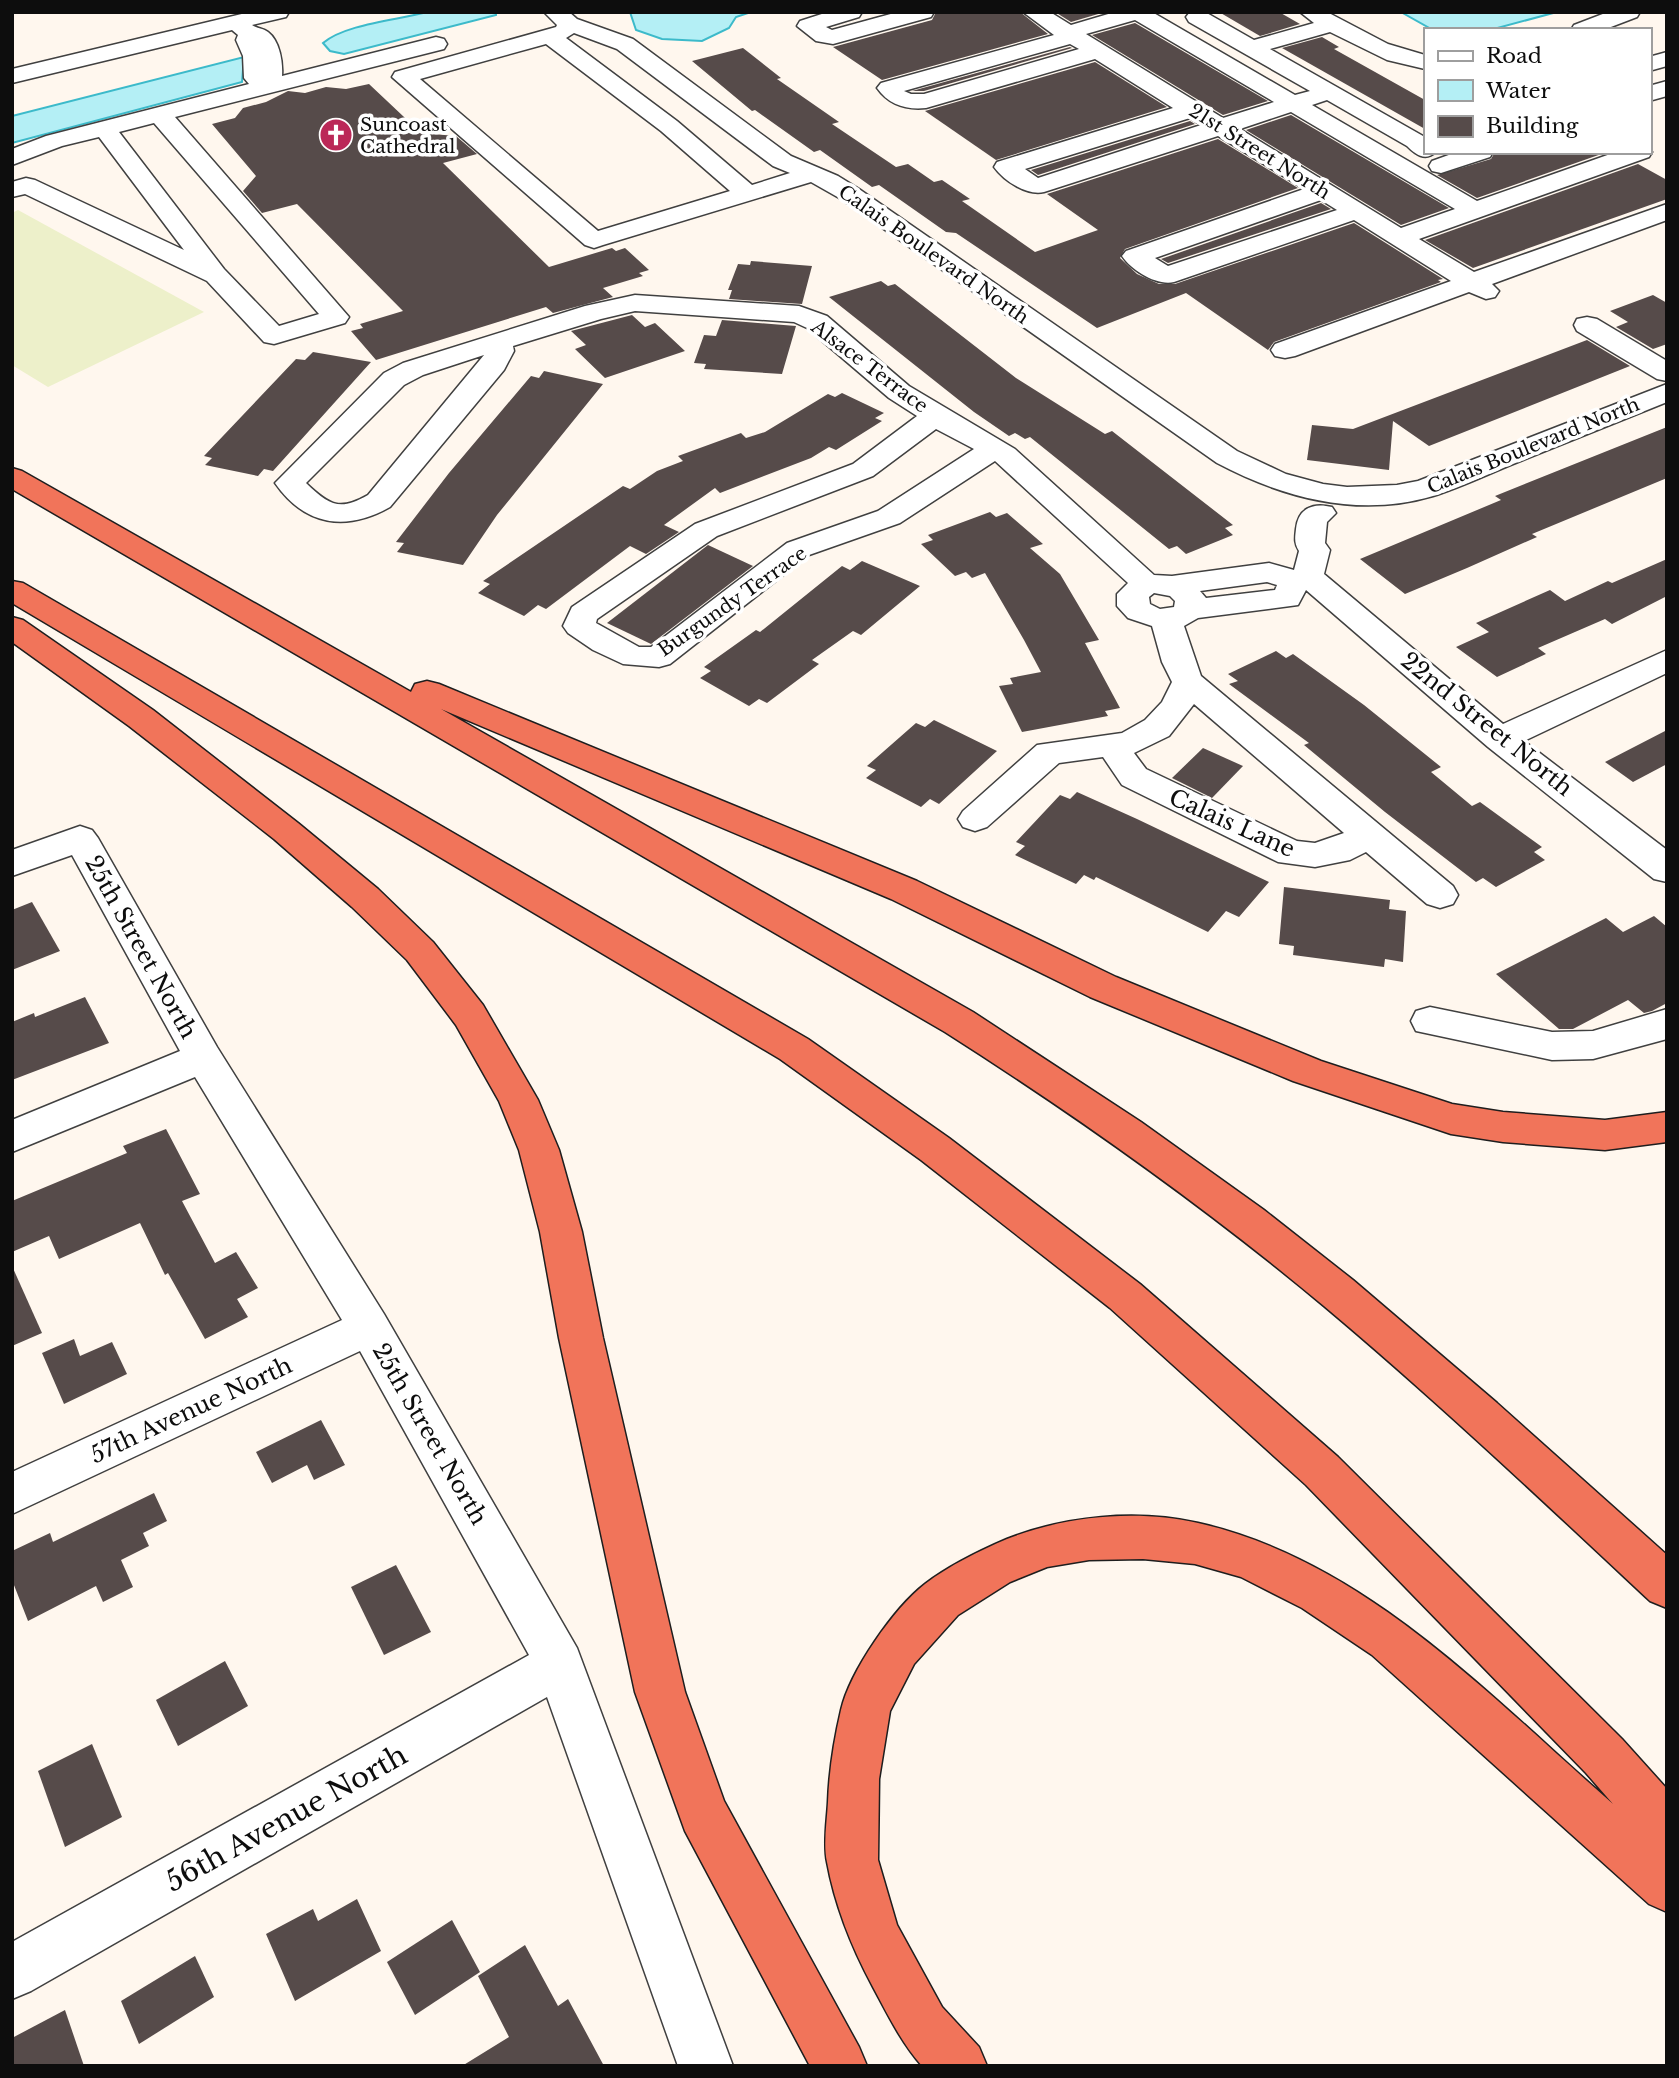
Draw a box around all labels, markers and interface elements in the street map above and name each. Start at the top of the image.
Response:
legend [1424,28,1651,154]
text: Road [1486,43,1542,69]
text: Water [1485,78,1550,104]
street label: 21st Street North [1185,99,1335,204]
place label: Suncoast Cathedral [360,113,456,158]
text: Building [1486,113,1579,139]
church icon: Suncoast Cathedral [317,116,355,154]
street label: Calais Boulevard North [834,180,1033,329]
street label: Alsace Terrace [806,315,932,418]
street label: Calais Boulevard North [1424,392,1643,499]
street label: Burgundy Terrace [653,541,811,661]
street label: 22nd Street North [1396,646,1579,802]
street label: Calais Lane [1165,783,1299,863]
street label: 25th Street North [79,851,203,1043]
street label: 25th Street North [367,1338,493,1530]
street label: 57th Avenue North [86,1351,297,1469]
street label: 56th Avenue North [159,1737,413,1899]

